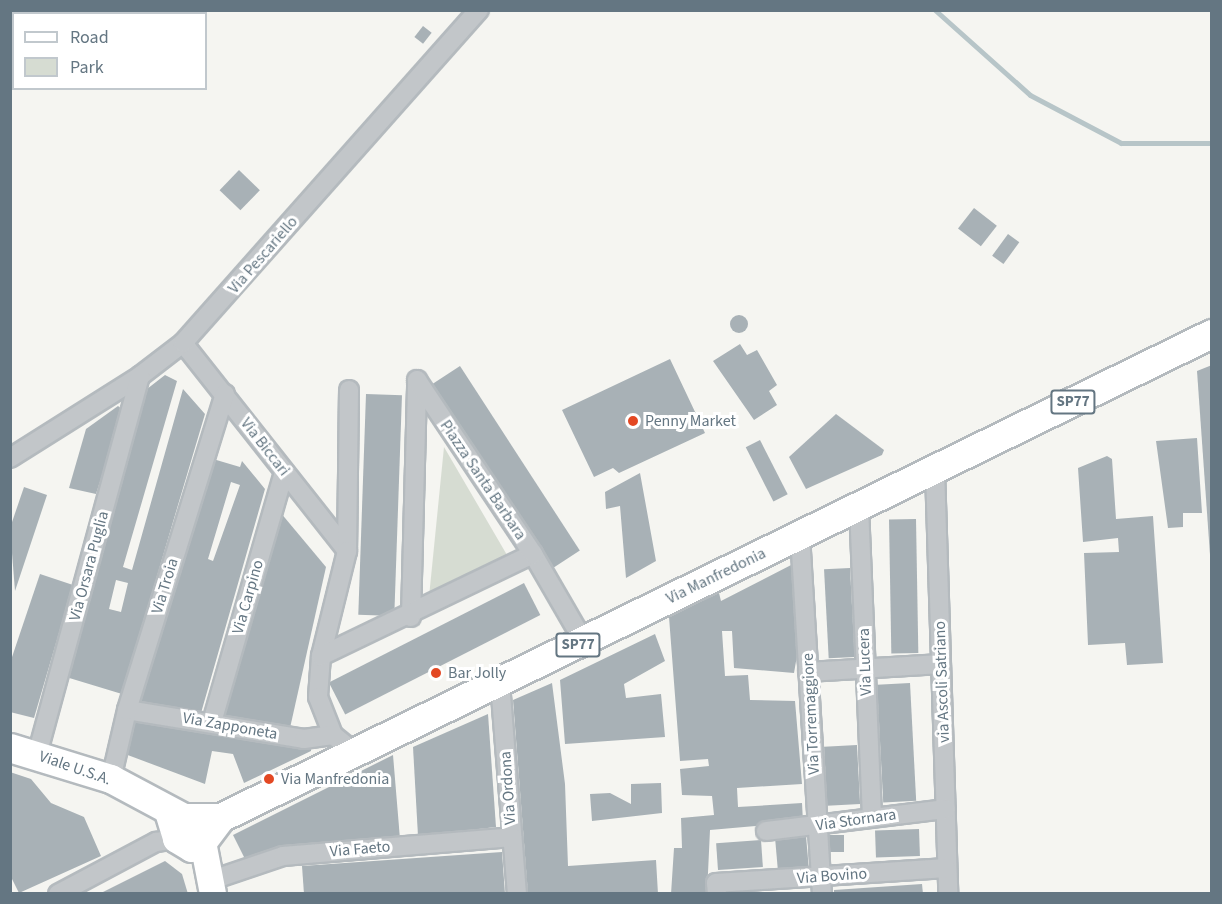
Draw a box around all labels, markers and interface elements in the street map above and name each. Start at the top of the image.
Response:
legend [12,12,207,90]
text: Road [70,25,109,50]
text: Park [70,55,104,80]
street label: Via Pescariello [224,212,302,298]
road number: SP77 [1049,390,1097,414]
place label: Penny Market [645,411,736,431]
street label: Via Biccari [236,414,294,480]
marker: Penny Market [626,414,640,428]
street label: Piazza Santa Barbara [436,417,530,543]
street label: Via Orsara Puglia [65,509,113,623]
street label: Via Manfredonia [663,544,769,608]
street label: Via Troia [147,556,183,616]
street label: Via Carpino [228,558,268,636]
street label: via Ascoli Satriano [930,621,954,743]
street label: Via Lucera [854,628,876,696]
road number: SP77 [554,633,602,657]
street label: Via Torremaggiore [798,653,824,775]
place label: Bar Jolly [448,663,506,683]
marker: Bar Jolly [429,666,443,680]
street label: Via Zapponeta [181,708,279,744]
street label: Viale U.S.A. [37,747,113,789]
street label: Via Ordona [496,751,520,825]
place label: Via Manfredonia [281,769,389,789]
marker: Via Manfredonia [262,772,276,786]
street label: Via Stornara [815,805,897,835]
street label: Via Faeto [329,837,391,861]
street label: Via Bovino [796,864,868,888]

